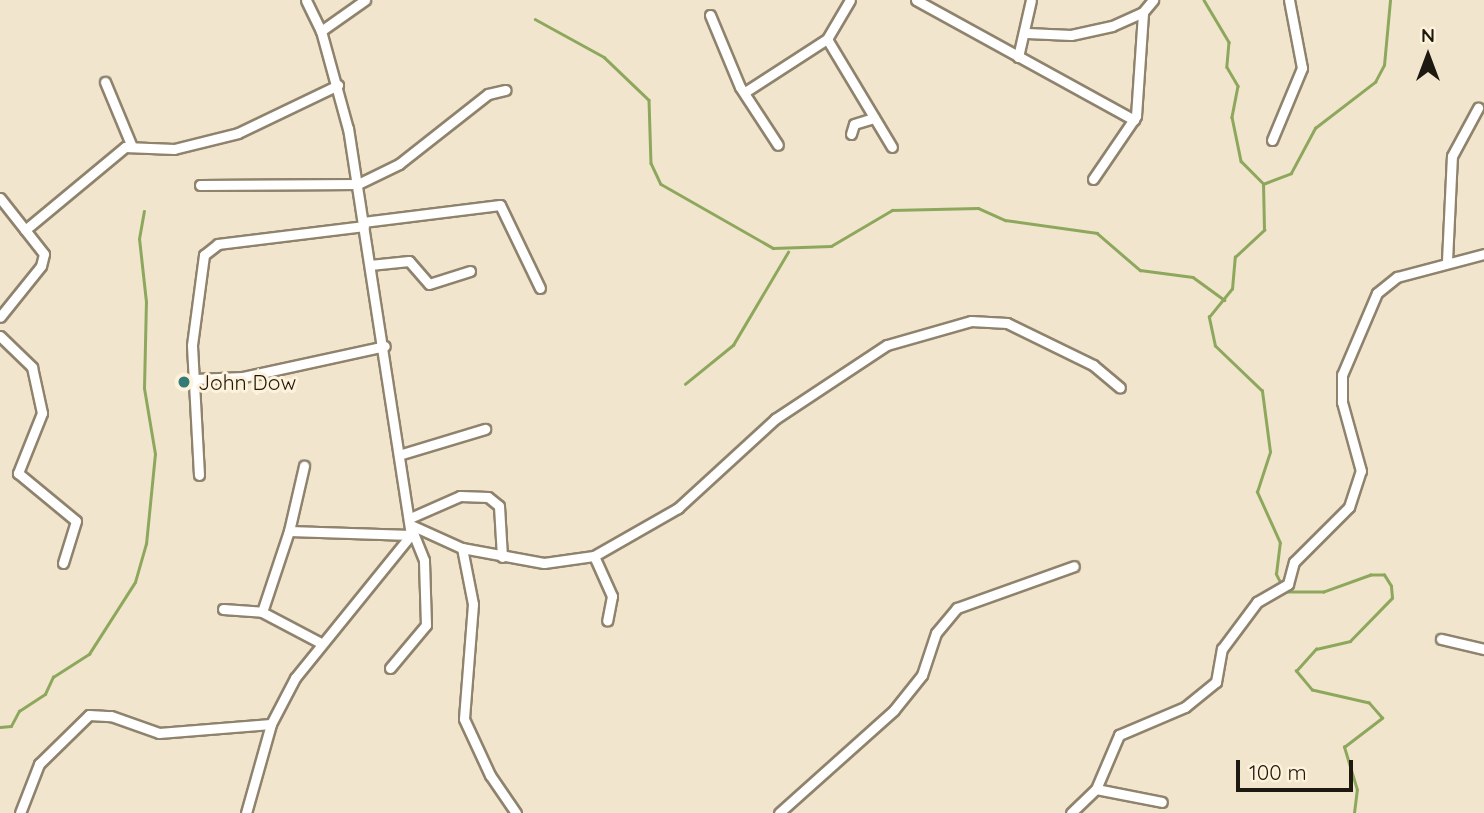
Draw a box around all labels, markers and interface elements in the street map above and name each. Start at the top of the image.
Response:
north arrow [1393,21,1463,91]
text: N [1421,23,1435,47]
place label: John Dow [198,369,296,395]
marker: John Dow [176,374,192,390]
scale bar [1239,746,1356,790]
text: 100 m [1249,759,1307,785]

